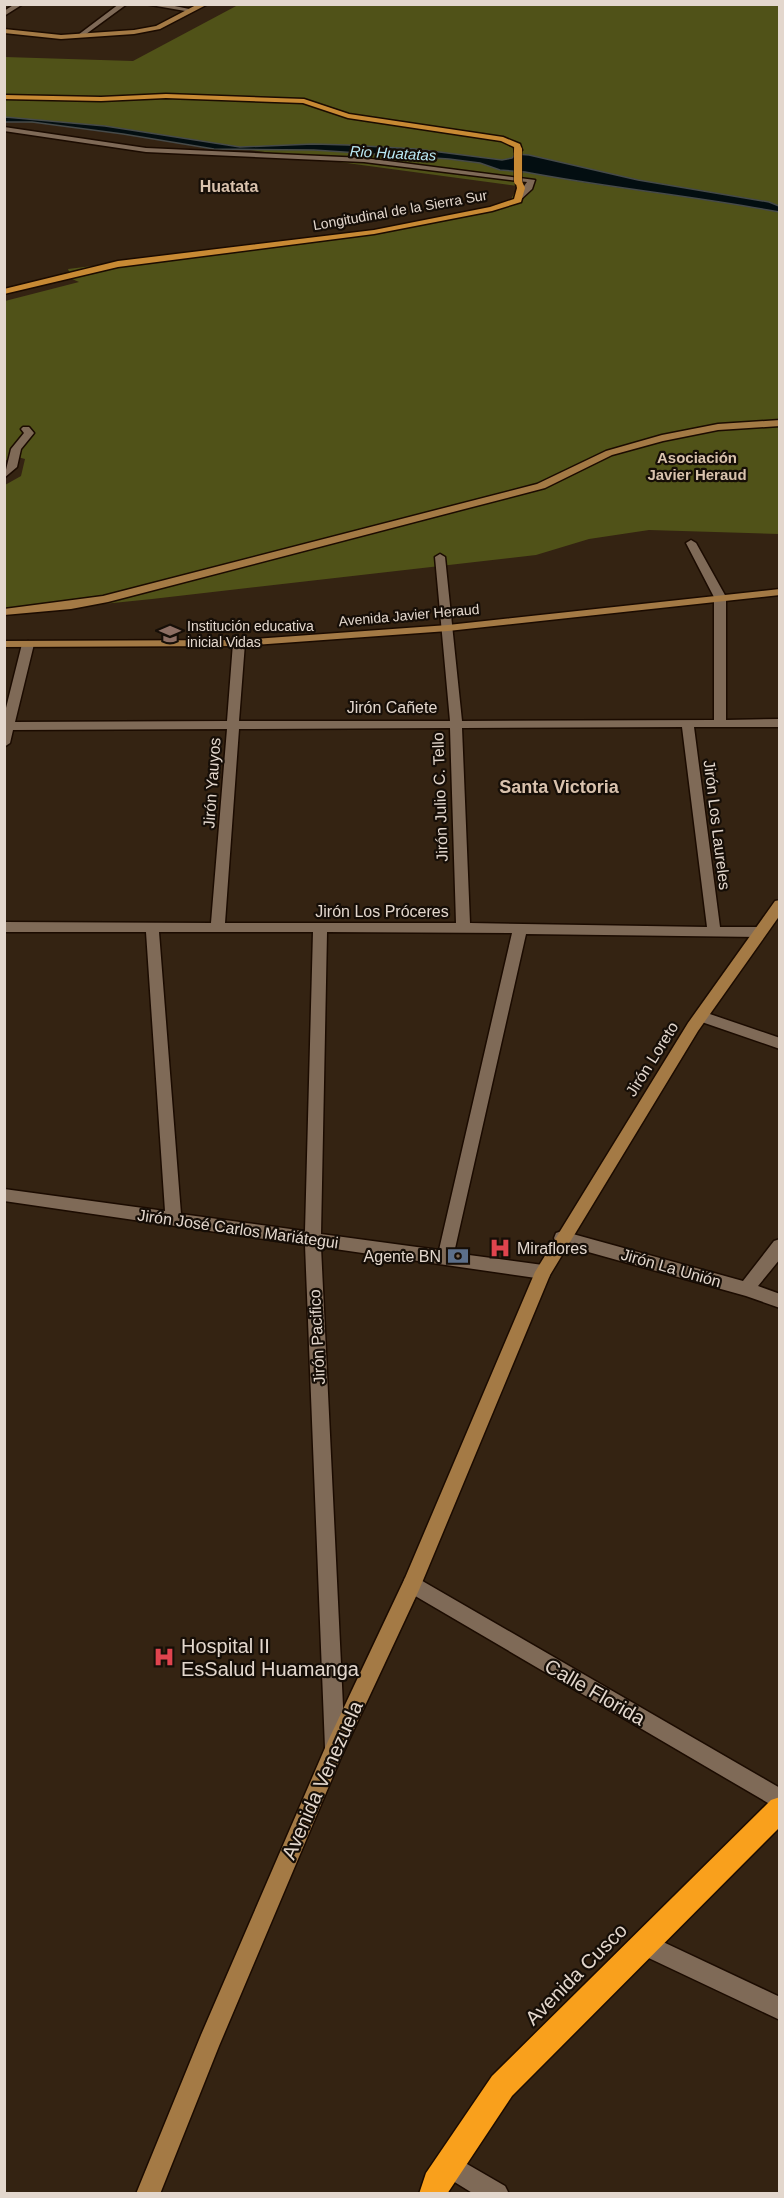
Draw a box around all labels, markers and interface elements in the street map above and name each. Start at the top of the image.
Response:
water label: Rio Huatatas [349,142,437,164]
district label: Huatata [200,178,258,195]
street label: Longitudinal de la Sierra Sur [312,187,489,233]
district label: Asociación Javier Heraud [647,449,747,483]
street label: Avenida Javier Heraud [338,601,480,629]
place label: Institución educativa inicial Vidas [187,618,314,650]
school or university icon: Institución educativa inicial Vidas [158,622,182,646]
street label: Jirón Cañete [347,699,437,716]
street label: Jirón Julio C. Tello [429,732,451,862]
street label: Jirón Yauyos [200,737,224,829]
street label: Jirón Los Laureles [701,759,733,891]
district label: Santa Victoria [499,777,620,797]
street label: Jirón Los Próceres [315,903,449,920]
street label: Jirón Loreto [622,1019,682,1099]
street label: Jirón José Carlos Mariátegui [136,1206,340,1252]
hospital icon: Miraflores [488,1236,512,1260]
place label: Miraflores [517,1240,587,1257]
bank icon: Agente BN [446,1244,470,1268]
street label: Jirón La Unión [619,1246,723,1290]
place label: Agente BN [364,1248,441,1265]
street label: Jirón Pacifico [306,1289,328,1385]
place label: Hospital II EsSalud Huamanga [181,1635,360,1680]
hospital icon: Hospital II EsSalud Huamanga [152,1645,176,1669]
street label: Calle Florida [541,1654,650,1730]
street label: Avenida Venezuela [277,1697,367,1863]
street label: Avenida Cusco [521,1919,631,2029]

